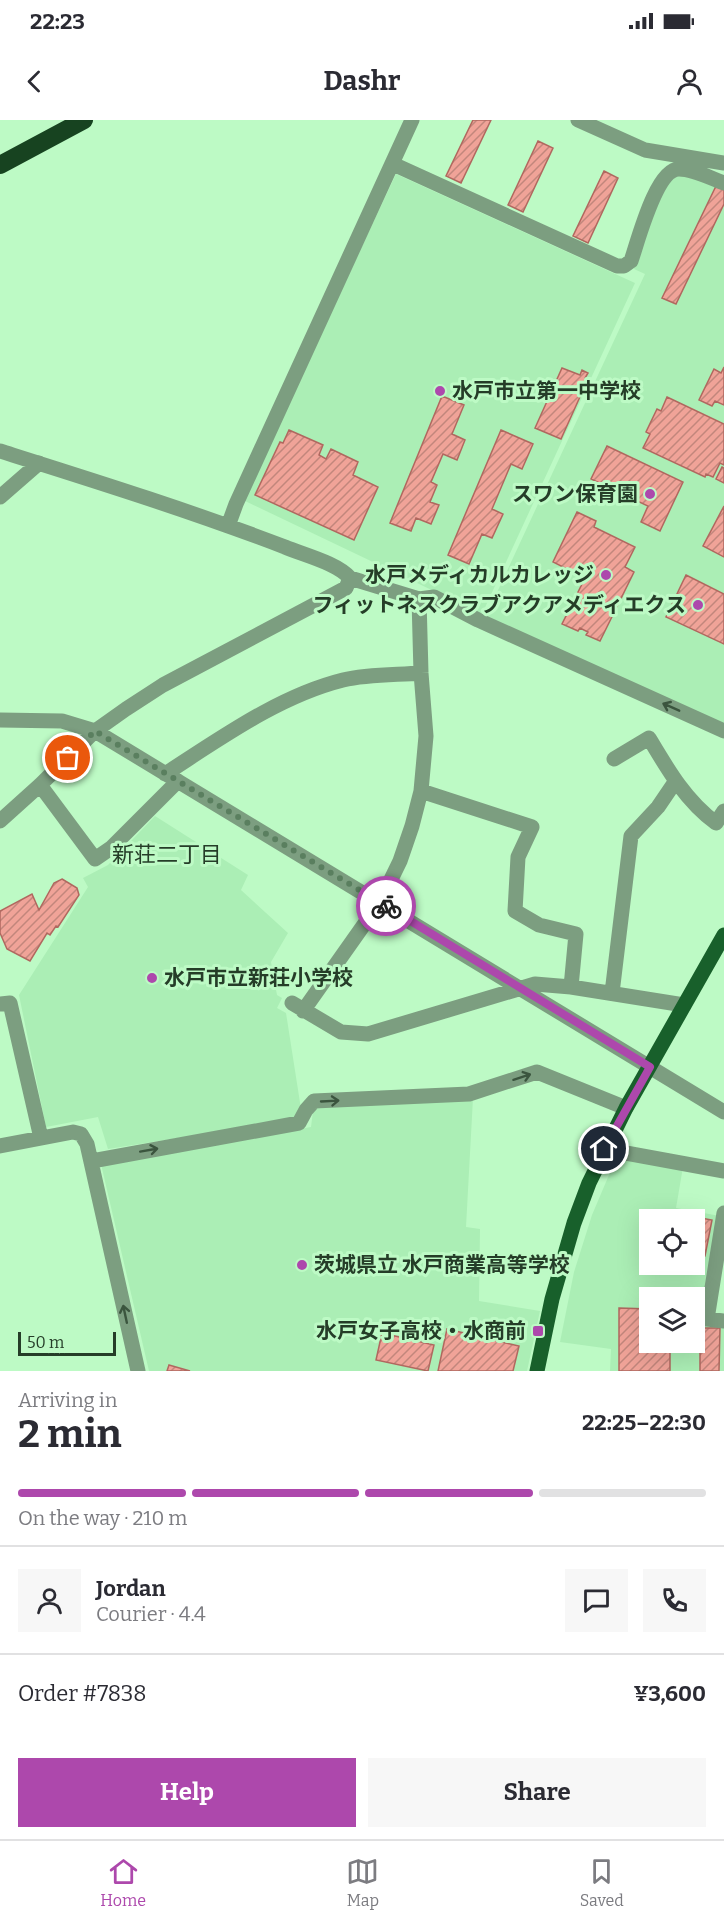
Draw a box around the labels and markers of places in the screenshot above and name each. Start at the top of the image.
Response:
place label: 水戸市立第一中学校 [452,378,641,404]
marker: 水戸市立第一中学校 [433,384,447,398]
place label: スワン保育園 [512,481,638,507]
marker: スワン保育園 [643,487,657,501]
place label: 水戸メディカルカレッジ [365,562,594,588]
marker: 水戸メディカルカレッジ [599,568,613,582]
place label: フィットネスクラブアクアメディエクス [313,592,686,618]
marker: フィットネスクラブアクアメディエクス [691,598,705,612]
pin [42,732,93,783]
place label: 水戸市立新荘小学校 [164,965,353,991]
marker: 水戸市立新荘小学校 [145,971,159,985]
pin [578,1123,629,1174]
place label: 茨城県立 水戸商業高等学校 [314,1252,570,1278]
marker: 茨城県立 水戸商業高等学校 [295,1258,309,1272]
place label: 水戸女子高校・水商前 [316,1318,526,1344]
marker: 水戸女子高校・水商前 [531,1324,545,1338]

